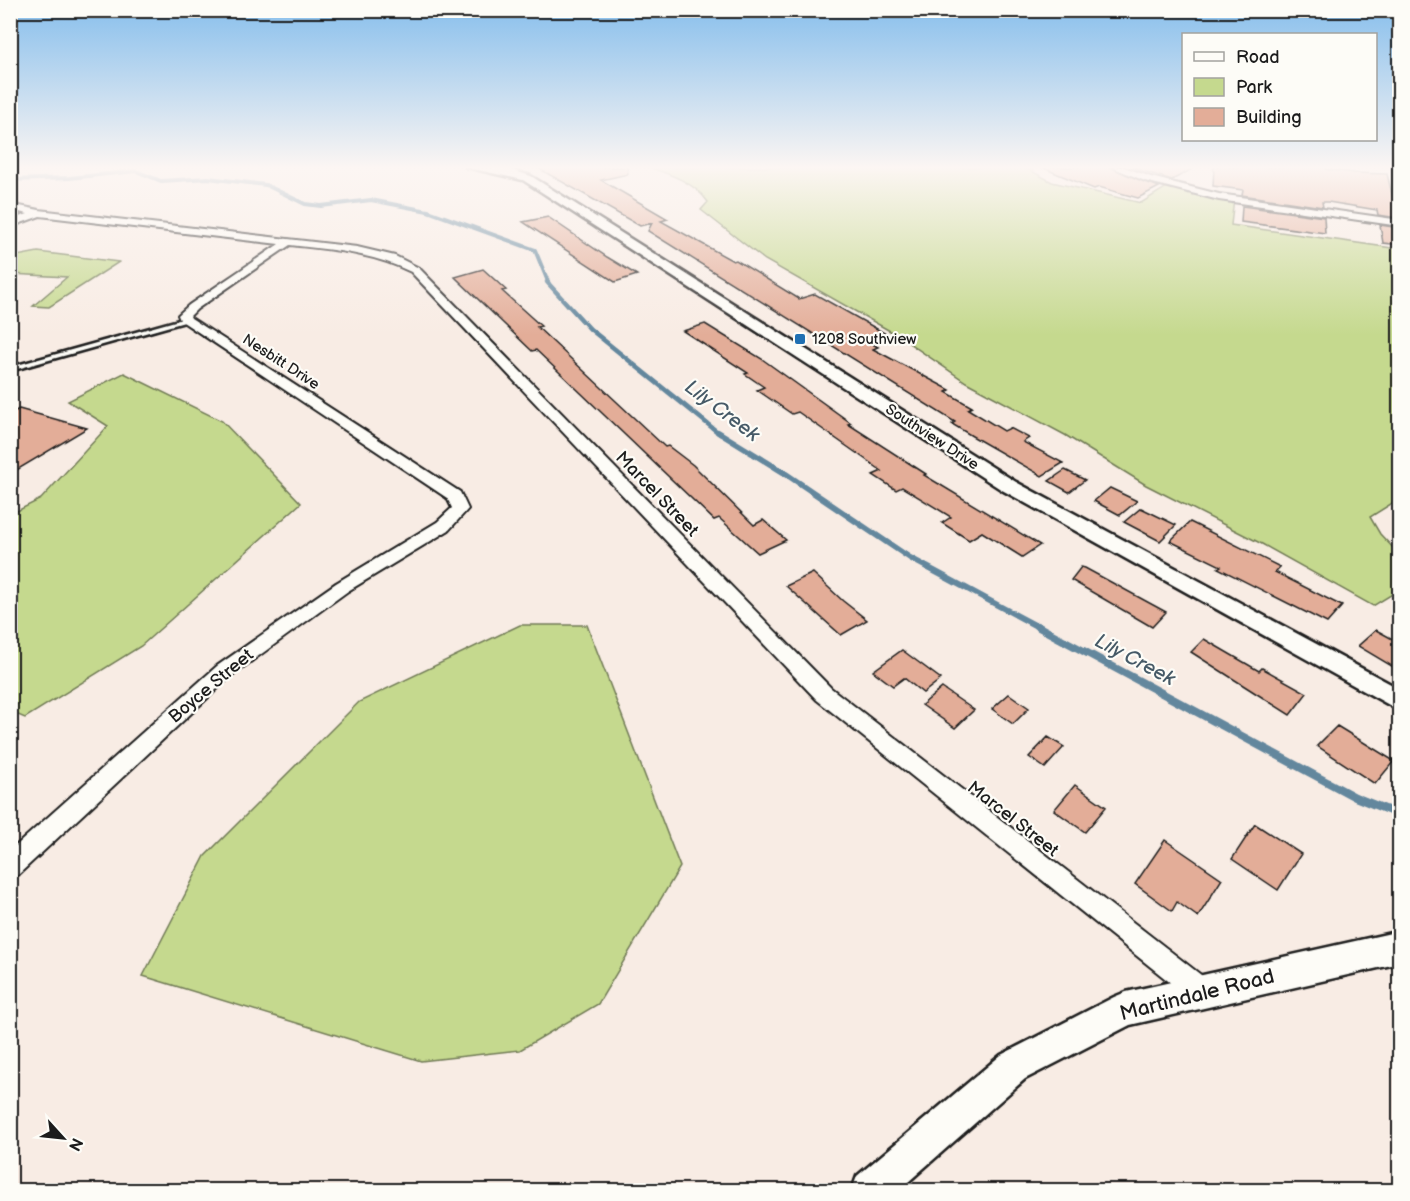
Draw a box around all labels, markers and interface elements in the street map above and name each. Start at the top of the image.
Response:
legend [1182,33,1377,141]
text: Road [1236,47,1280,68]
text: Park [1236,77,1272,98]
text: Building [1236,107,1302,128]
street label: Nesbitt Drive [239,330,323,394]
place label: 1208 Southview [812,330,916,349]
marker: 1208 Southview [793,332,807,346]
water label: Lily Creek [680,375,765,448]
street label: Southview Drive [882,400,982,474]
street label: Marcel Street [611,447,703,541]
water label: Lily Creek [1091,629,1180,692]
street label: Boyce Street [164,644,258,728]
street label: Marcel Street [963,777,1063,861]
street label: Martindale Road [1117,964,1277,1026]
north arrow [33,1108,93,1168]
text: N [64,1134,86,1154]

